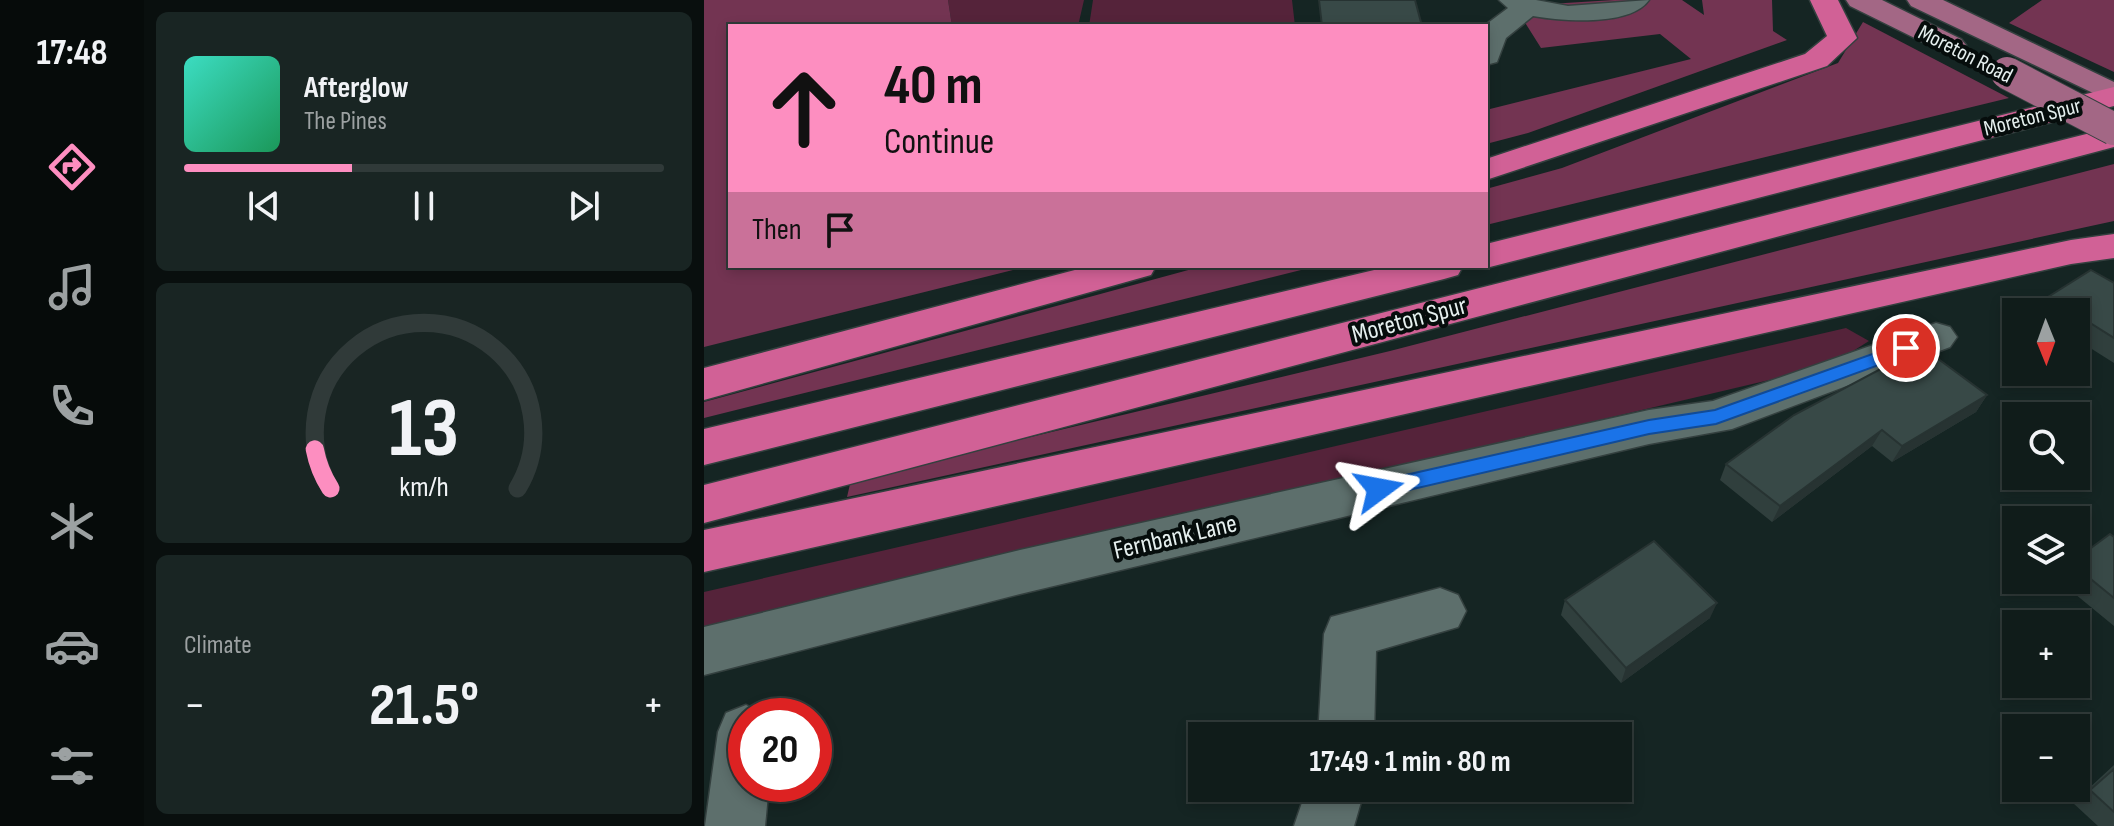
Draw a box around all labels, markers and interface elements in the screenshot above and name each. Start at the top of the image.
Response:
street label: Moreton Road [1914,19,2017,90]
text: 17:48 [36,32,108,75]
text: 40 m [884,53,983,120]
icon: ahead [752,56,856,160]
text: Afterglow [304,70,409,106]
street label: Moreton Spur [1981,92,2084,143]
text: The Pines [304,106,387,137]
text: Continue [884,121,994,164]
icon: directions [44,139,100,195]
icon: previous [242,184,286,228]
icon: pause [402,184,446,228]
icon: next [562,184,606,228]
icon: arrive [818,208,862,252]
text: Then [752,212,802,248]
icon: music [44,259,100,315]
street label: Moreton Spur [1349,290,1471,351]
north arrow [2002,298,2090,386]
map controls [2002,298,2090,802]
pin [1872,314,1940,382]
icon: arrive [1884,326,1928,370]
icon: phone [44,378,100,434]
text: 13 [389,380,459,480]
button: search [2002,402,2090,490]
position arrow [1337,447,1421,531]
text: km/h [399,470,449,505]
icon: climate [44,498,100,554]
button: layers [2002,506,2090,594]
street label: Fernbank Lane [1111,508,1240,567]
button: + [2002,610,2090,698]
icon: car [44,618,100,674]
text: Climate [184,630,252,661]
text: 21.5° [369,670,479,742]
text: − [184,679,206,732]
text: + [642,679,664,732]
speed limit sign: 20 [728,698,832,802]
button: − [2002,714,2090,802]
icon: filters [44,738,100,794]
text: 17:49 · 1 min · 80 m [1309,744,1511,780]

